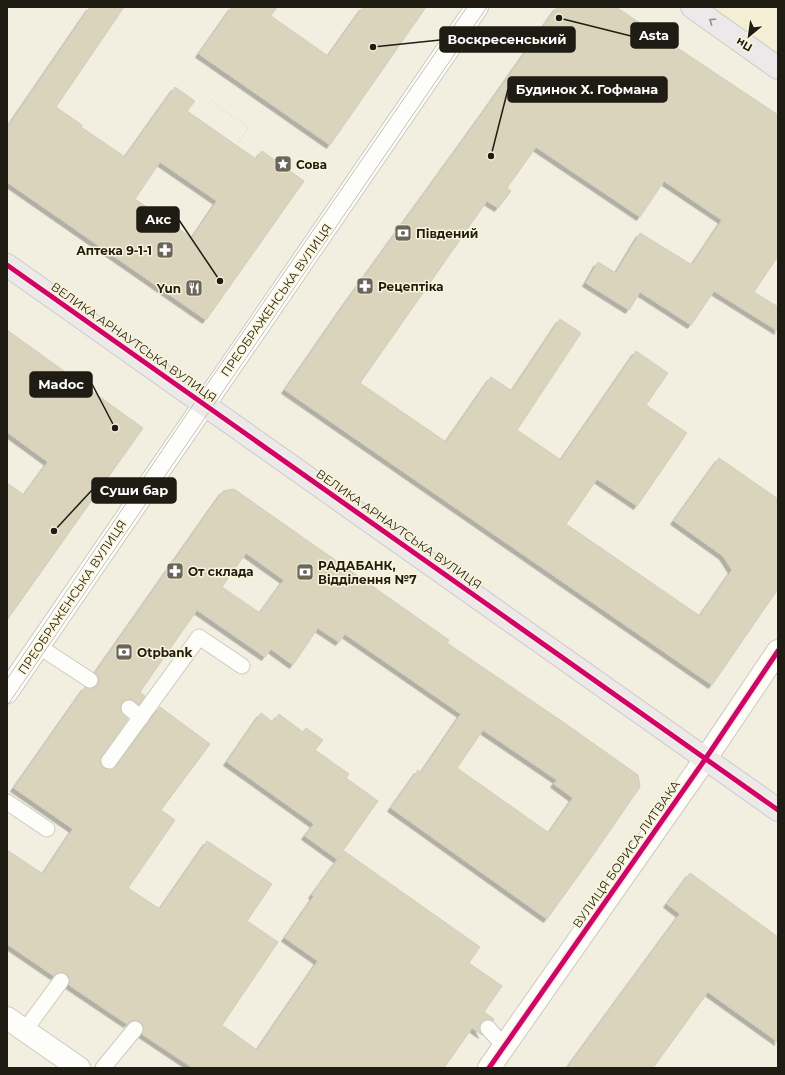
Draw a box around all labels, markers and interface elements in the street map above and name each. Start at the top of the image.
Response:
north arrow [729,16,769,56]
one-way arrow [709,18,716,26]
callout: Asta [631,23,678,48]
callout: Воскресенський [440,27,575,52]
text: Asta [638,27,669,43]
text: Воскресенський [448,31,566,47]
text: Пн [734,35,755,55]
callout: Будинок Х. Гофмана [508,77,667,102]
text: Будинок Х. Гофмана [516,81,658,97]
place icon: Сова [273,154,293,174]
place label: Сова [296,157,327,172]
callout: Акс [137,207,179,232]
text: Акс [145,211,171,227]
street label: ПРЕОБРАЖЕНСЬКА ВУЛИЦЯ [217,221,335,379]
bank icon: Південий [393,223,413,243]
place label: Південий [416,226,478,241]
pharmacy icon: Аптека 9-1-1 [155,240,175,260]
place label: Аптека 9-1-1 [76,243,152,258]
pharmacy icon: Рецептіка [355,276,375,296]
restaurant icon: Yun [184,278,204,298]
street label: ВЕЛИКА АРНАУТСЬКА ВУЛИЦЯ [48,279,220,405]
place label: Рецептіка [378,279,444,294]
place label: Yun [156,281,181,296]
callout: Madoc [30,372,92,397]
text: Madoc [38,376,84,392]
street label: ВЕЛИКА АРНАУТСЬКА ВУЛИЦЯ [313,466,485,592]
callout: Суши бар [92,478,176,503]
text: Суши бар [100,482,168,498]
street label: ПРЕОБРАЖЕНСЬКА ВУЛИЦЯ [15,517,129,677]
place label: РАДАБАНК, Відділення №7 [318,558,417,587]
pharmacy icon: От склада [165,561,185,581]
bank icon: РАДАБАНК, Відділення №7 [295,562,315,582]
place label: От склада [188,564,254,579]
bank icon: Otpbank [114,642,134,662]
place label: Otpbank [137,645,193,660]
street label: ВУЛИЦЯ БОРИСА ЛИТВАКА [569,777,683,931]

